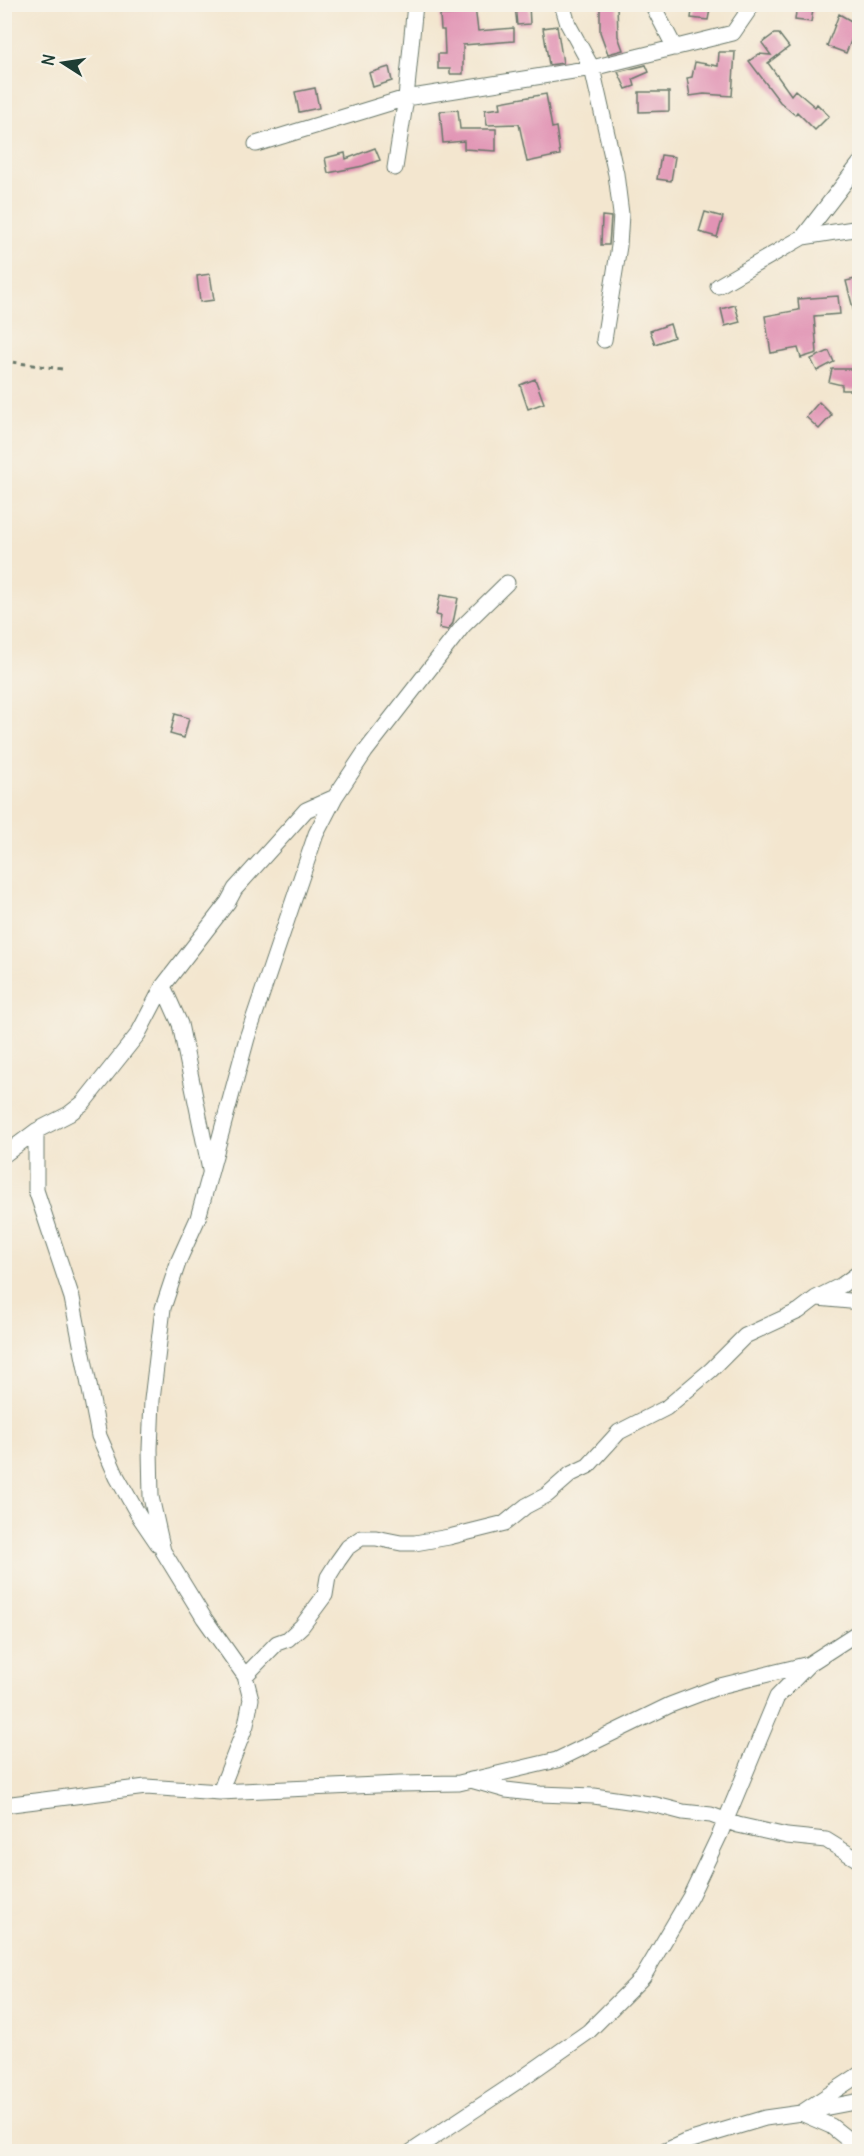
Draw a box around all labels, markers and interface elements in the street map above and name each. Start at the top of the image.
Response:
north arrow [33,33,93,93]
text: N [37,52,59,67]

